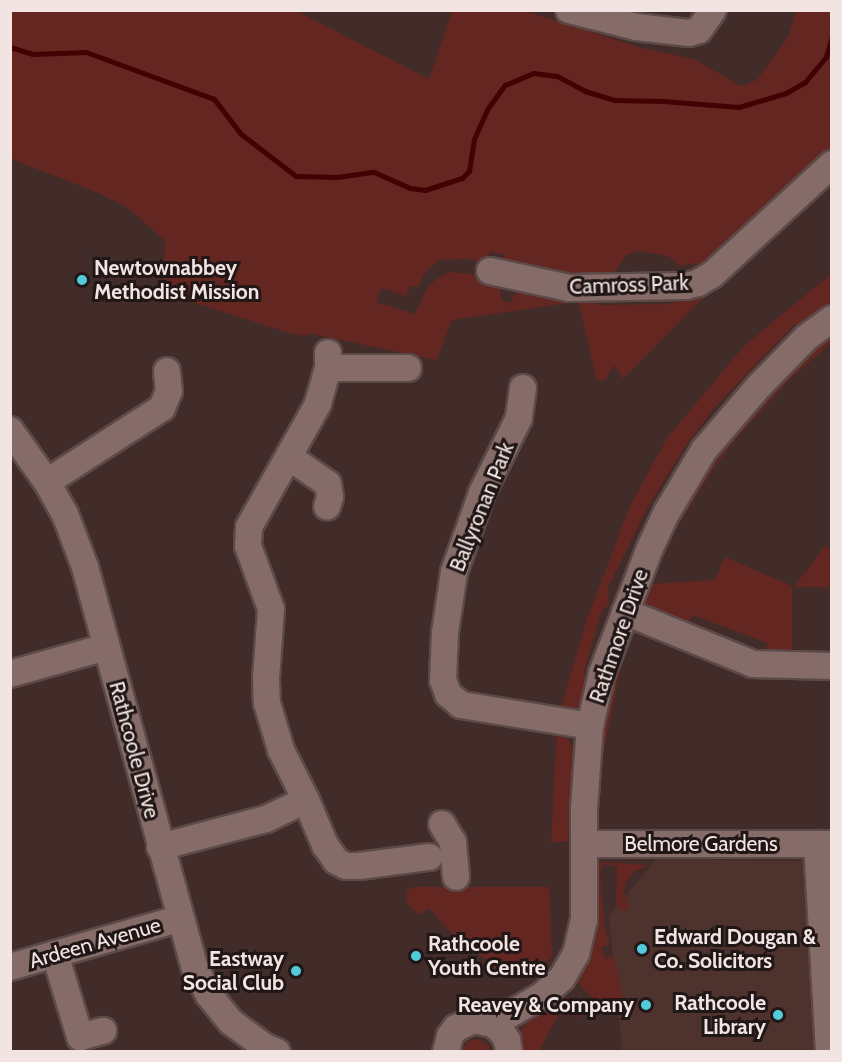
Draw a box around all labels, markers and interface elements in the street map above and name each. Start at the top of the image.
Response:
place label: Newtownabbey Methodist Mission [94,255,259,305]
street label: Camross Park [569,270,689,300]
marker: Newtownabbey Methodist Mission [75,273,89,287]
street label: Ballyronan Park [445,439,519,575]
street label: Rathmore Drive [584,566,654,706]
street label: Rathcoole Drive [104,679,164,821]
street label: Belmore Gardens [624,831,778,857]
street label: Ardeen Avenue [26,912,164,974]
place label: Edward Dougan & Co. Solicitors [654,924,816,974]
place label: Rathcoole Youth Centre [428,931,546,981]
marker: Edward Dougan & Co. Solicitors [635,942,649,956]
place label: Eastway Social Club [183,946,284,996]
marker: Rathcoole Youth Centre [409,949,423,963]
marker: Eastway Social Club [289,964,303,978]
place label: Rathcoole Library [674,990,766,1040]
place label: Reavey & Company [458,992,634,1018]
marker: Reavey & Company [639,998,653,1012]
marker: Rathcoole Library [771,1008,785,1022]

